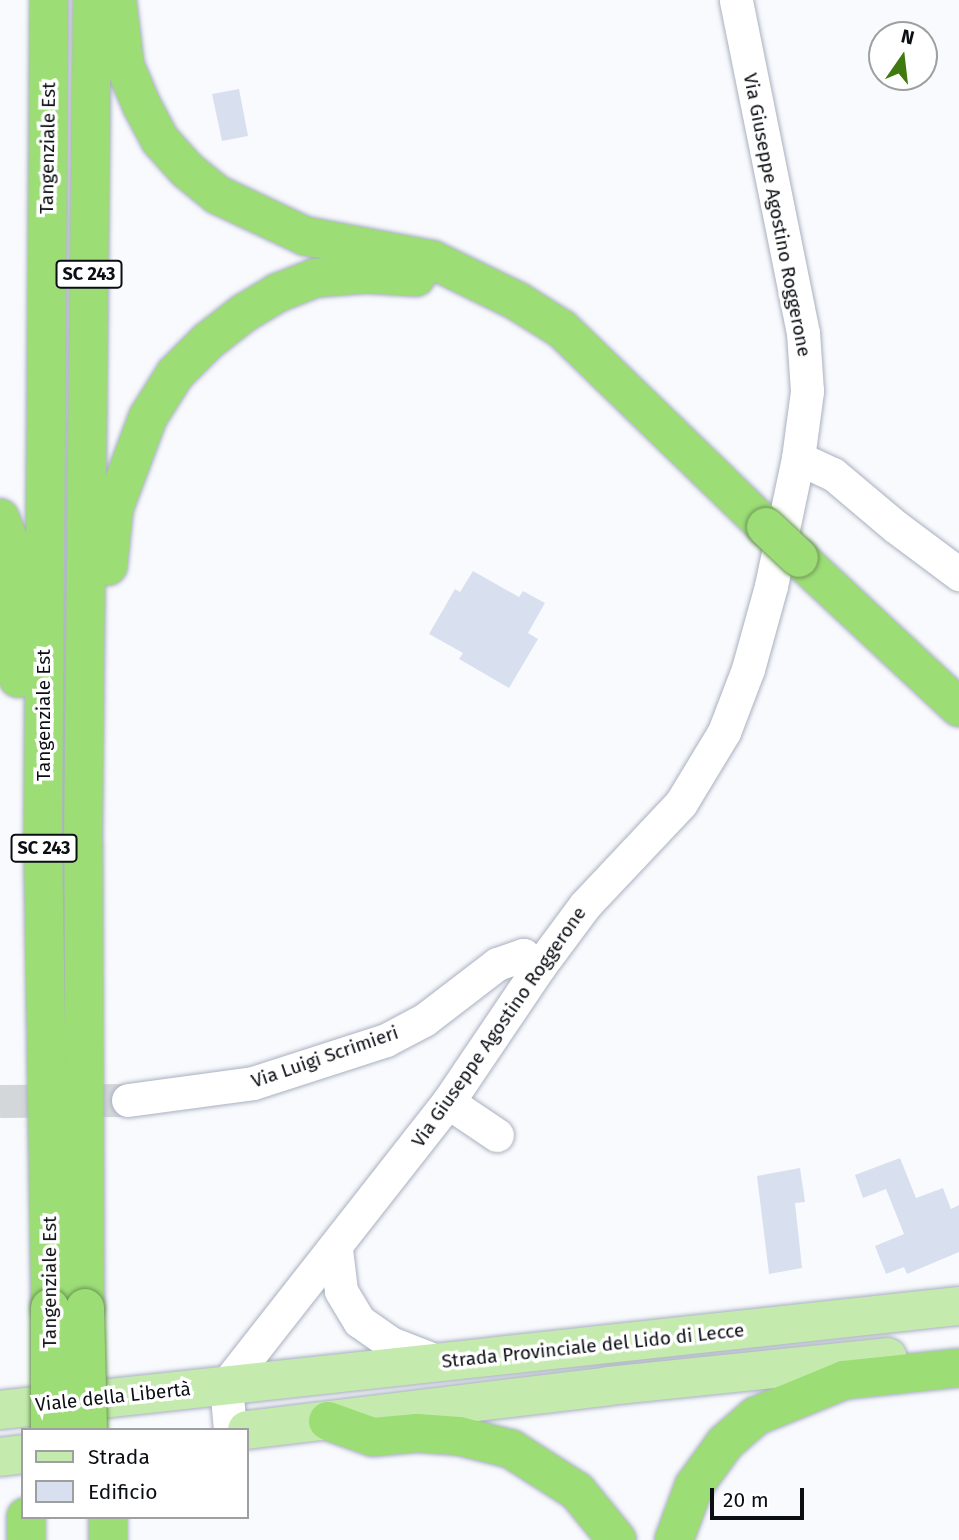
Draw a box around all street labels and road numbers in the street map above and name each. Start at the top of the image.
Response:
street label: Via Giuseppe Agostino Roggerone [738,71,816,359]
street label: Tangenziale Est [35,82,61,214]
road number: SC 243 [54,260,124,288]
street label: Tangenziale Est [33,649,55,781]
road number: SC 243 [9,834,79,862]
street label: Via Giuseppe Agostino Roggerone [407,902,591,1152]
street label: Via Luigi Scrimieri [248,1021,402,1093]
street label: Tangenziale Est [39,1216,61,1348]
street label: Strada Provinciale del Lido di Lecce [441,1319,745,1373]
street label: Viale della Libertà [34,1378,192,1416]

